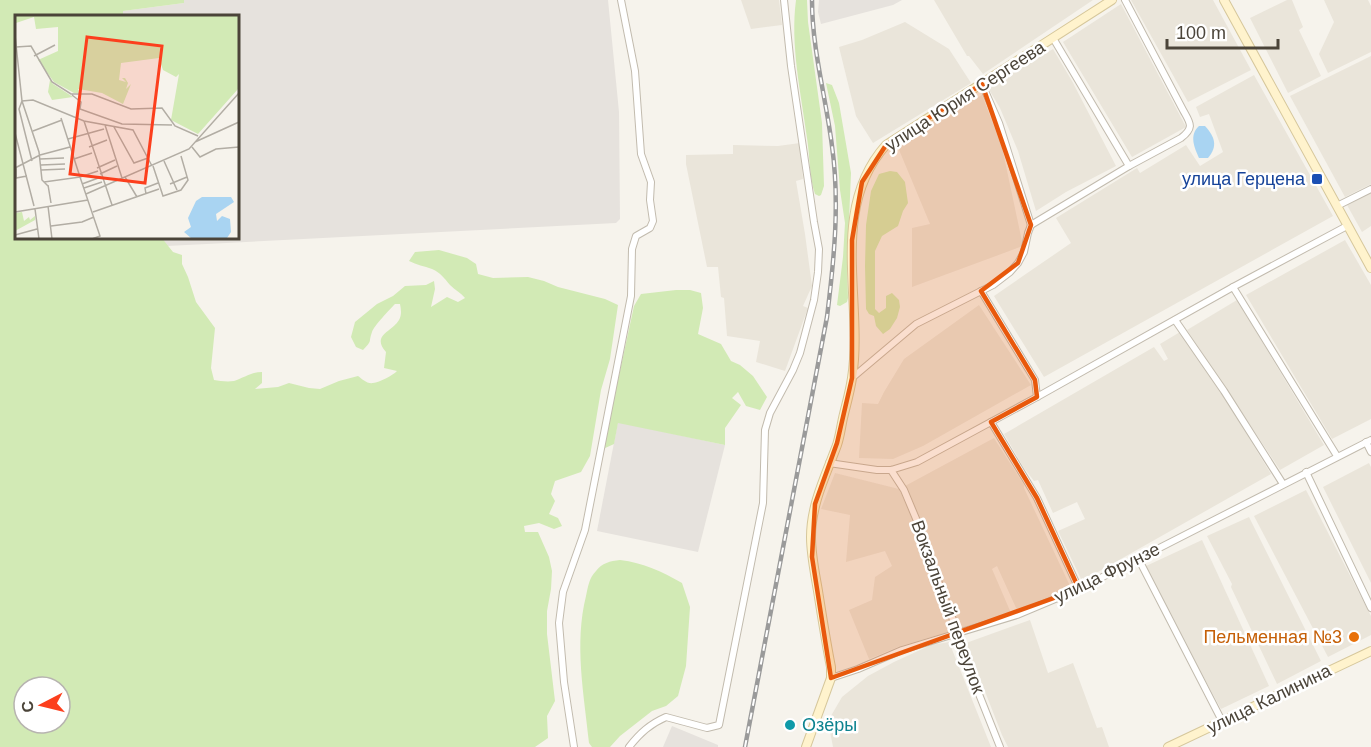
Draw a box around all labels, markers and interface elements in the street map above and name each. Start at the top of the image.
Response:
scale bar [1167,12,1278,50]
inset map [15,15,238,238]
text: 100 m [1176,23,1226,43]
street label: улица Юрия Сергеева [882,36,1049,155]
place label: улица Герцена [1182,169,1306,189]
marker: улица Герцена [1310,172,1324,186]
street label: Вокзальный переулок [907,518,989,696]
street label: улица Фрунзе [1051,539,1163,607]
place label: Пельменная №3 [1203,627,1342,647]
marker: Пельменная №3 [1347,630,1361,644]
street label: улица Калинина [1204,660,1335,738]
north arrow [12,675,72,735]
text: С [18,700,37,714]
place label: Озёры [802,715,857,735]
marker: Озёры [783,718,797,732]

